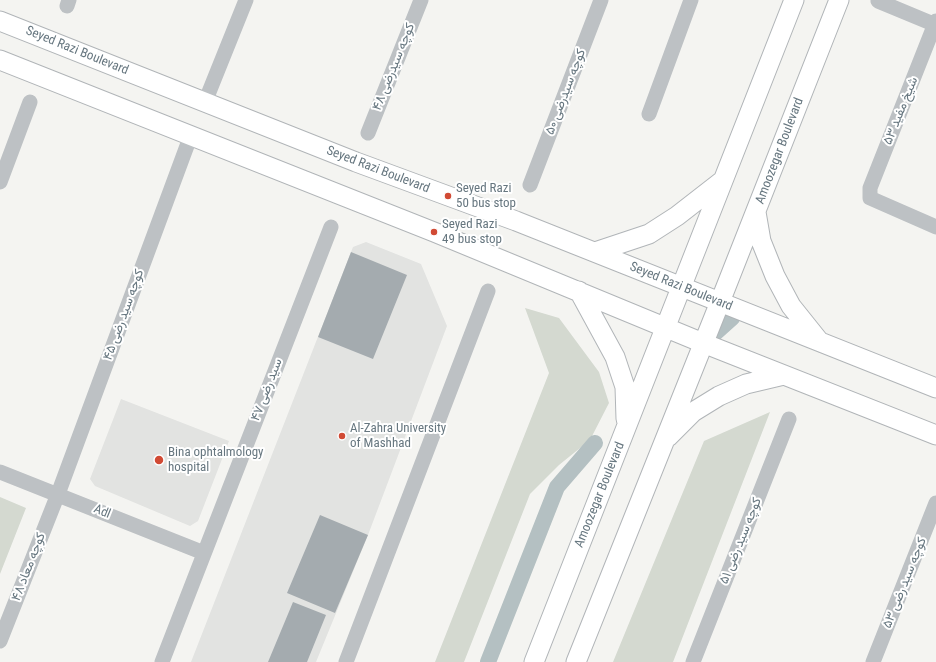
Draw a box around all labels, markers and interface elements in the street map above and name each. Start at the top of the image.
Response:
street label: کوچه سیدرضی ۴۸ [369,21,419,113]
street label: Seyed Razi Boulevard [23,23,131,79]
street label: کوچه سیدرضی ۵۰ [542,47,590,137]
street label: شیخ مفید ۵۳ [880,75,922,147]
street label: Amoozegar Boulevard [753,96,807,206]
street label: Seyed Razi Boulevard [324,143,432,197]
place label: Seyed Razi 50 bus stop [456,181,516,212]
marker: Seyed Razi 50 bus stop [443,191,453,201]
place label: Seyed Razi 49 bus stop [442,217,502,248]
marker: Seyed Razi 49 bus stop [429,227,439,237]
street label: Seyed Razi Boulevard [627,259,735,315]
street label: کوچه سید رضی ۴۵ [100,267,148,363]
street label: سید رضی ۴۷ [248,357,286,423]
place label: Al-Zahra University of Mashhad [350,421,446,452]
marker: Al-Zahra University of Mashhad [337,431,347,441]
street label: Amoozegar Boulevard [572,440,628,550]
place label: Bina ophtalmology hospital [168,445,264,476]
marker: Bina ophtalmology hospital [153,454,165,466]
street label: کوچه سید رضی ۵۱ [717,495,765,587]
street label: Adl [91,502,113,522]
street label: کوچه معاد ۴۸ [9,531,49,603]
street label: کوچه سید رضی ۵۳ [880,535,930,631]

